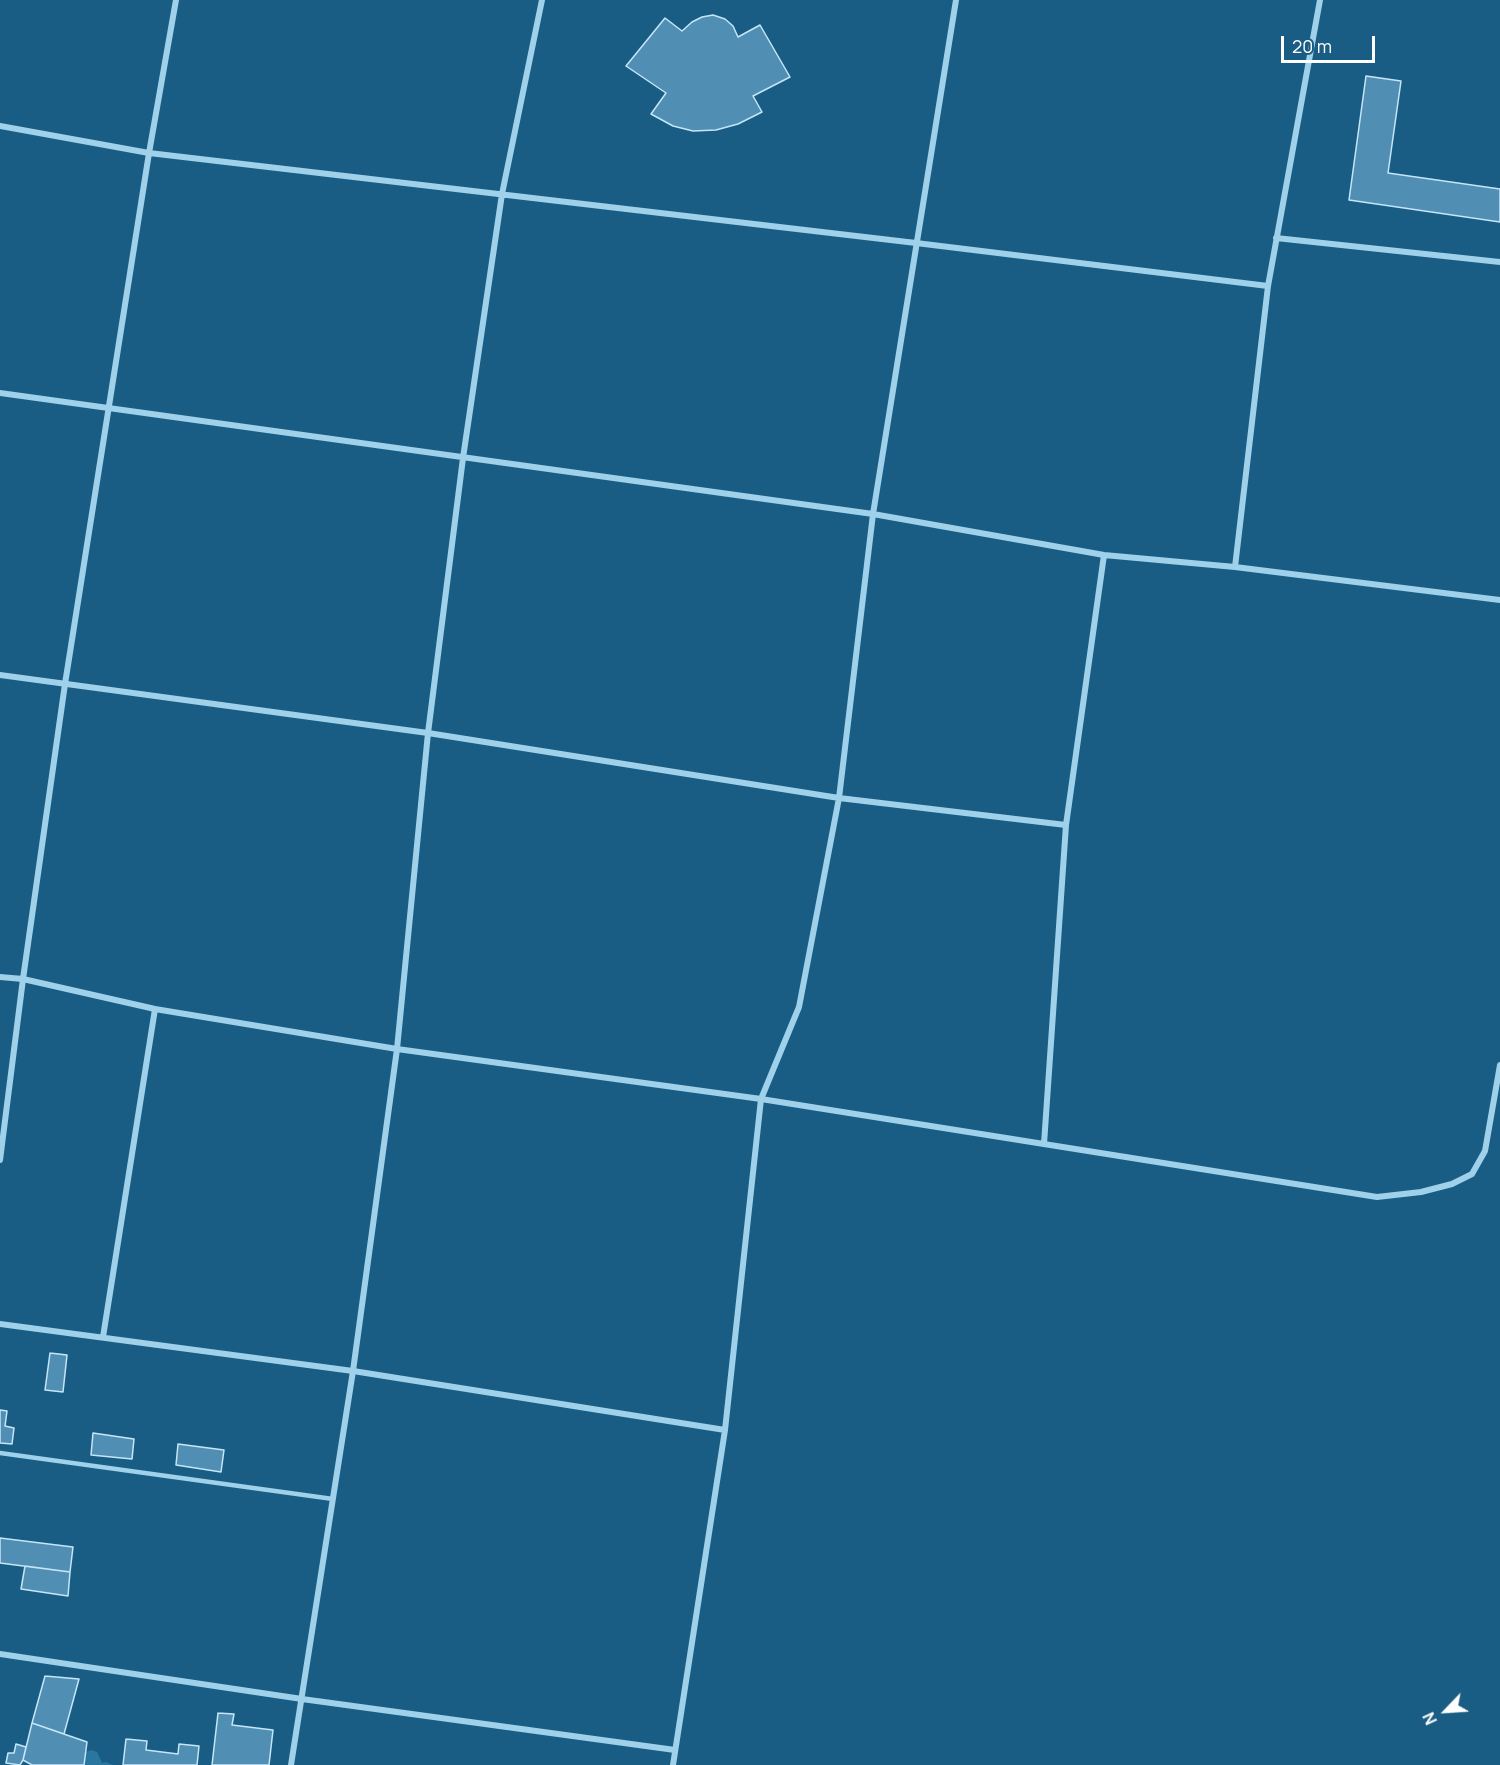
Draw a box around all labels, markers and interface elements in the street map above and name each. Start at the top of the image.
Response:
scale bar [1284,24,1378,62]
text: 20 m [1292,34,1332,58]
north arrow [1416,1681,1476,1741]
text: N [1417,1709,1442,1728]

